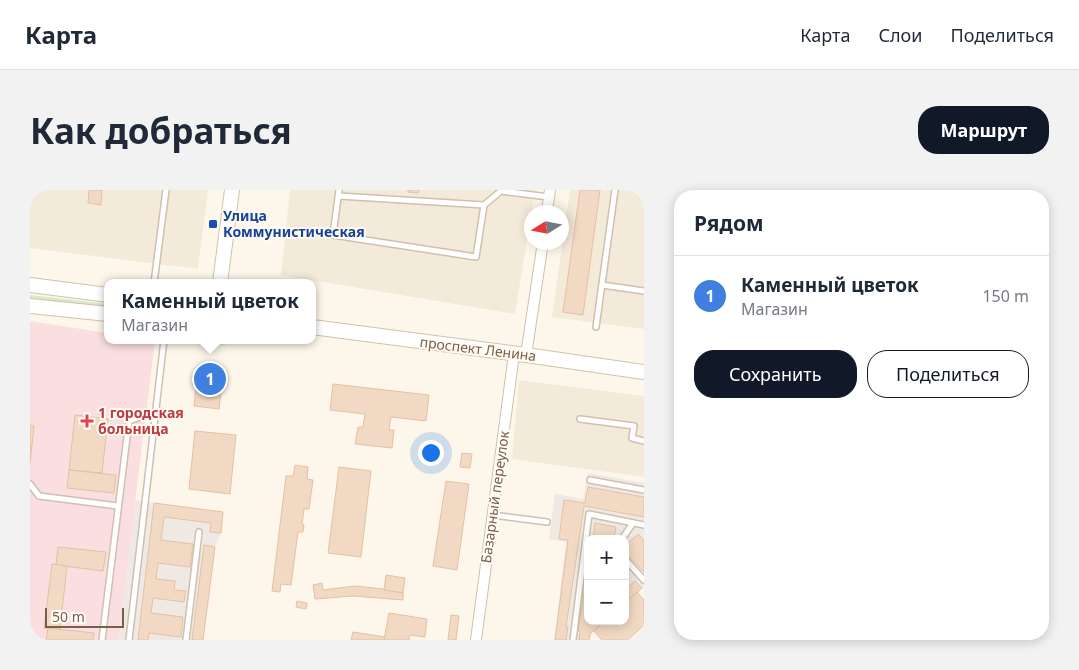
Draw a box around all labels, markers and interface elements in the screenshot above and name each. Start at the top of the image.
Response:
text: Карта [25,18,97,51]
text: Карта [800,23,850,47]
text: Слои [878,23,922,47]
text: Поделиться [950,23,1054,47]
button: Маршрут [918,106,1049,154]
text: Как добраться [30,107,292,154]
north arrow [524,205,569,250]
place label: Улица Коммунистическая [223,206,365,241]
text: Рядом [694,209,764,237]
marker: Улица Коммунистическая [207,218,219,230]
text: Каменный цветок [741,272,919,298]
popup [104,279,316,344]
text: 1 [705,285,715,307]
text: 150 m [982,285,1029,307]
text: Каменный цветок [121,288,299,314]
text: Магазин [741,298,808,320]
text: Магазин [121,314,188,336]
street label: проспект Ленина [419,332,537,365]
button: Сохранить [694,350,857,398]
button: Поделиться [867,350,1029,398]
pin: 1 [194,360,226,398]
place label: 1 городская больница [98,403,184,438]
marker: 1 городская больница [80,414,94,428]
street label: Базарный переулок [476,429,513,564]
your location [418,440,444,466]
map controls [584,535,629,625]
button: + [584,535,629,580]
button: − [584,580,629,625]
scale bar [45,605,124,628]
text: 50 m [52,607,85,626]

